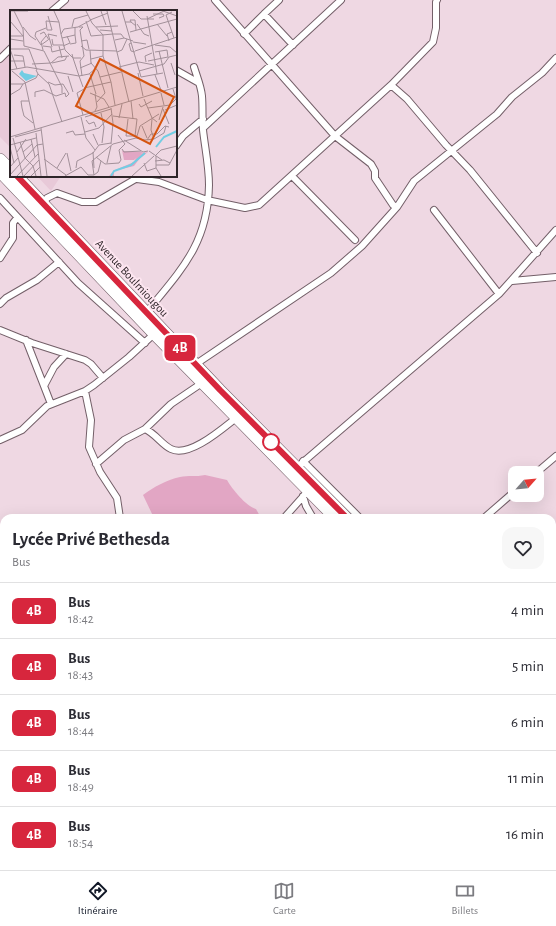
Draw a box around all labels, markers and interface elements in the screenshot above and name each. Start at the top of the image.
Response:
inset map [10,10,177,177]
street label: Avenue Boulmiougou [93,237,171,319]
line badge: 4B [162,335,198,361]
text: 4B [172,341,188,355]
unlabelled marker [262,433,280,451]
north arrow [508,466,544,502]
map controls [508,466,544,502]
button: heart [502,527,544,569]
text: Lycée Privé Bethesda [12,530,170,549]
text: Bus [12,556,30,569]
text: Bus [68,595,90,610]
text: 4 min [511,603,544,618]
text: 4B [26,604,42,618]
text: 18:42 [68,613,94,626]
text: Bus [68,651,90,666]
text: 5 min [512,659,544,674]
text: 4B [26,660,42,674]
text: 18:43 [68,669,93,682]
text: Bus [68,707,90,722]
text: 6 min [511,715,544,730]
text: 4B [26,716,42,730]
text: 18:44 [68,725,94,738]
text: Bus [68,763,90,778]
text: 11 min [508,771,544,786]
text: 4B [26,772,42,786]
text: 18:49 [68,781,94,794]
text: Bus [68,819,90,834]
text: 16 min [506,827,544,842]
text: 4B [26,828,42,842]
text: 18:54 [68,837,93,850]
tab: Itinéraire [78,880,117,917]
tab: Carte [273,880,296,917]
tab: Billets [451,880,478,917]

